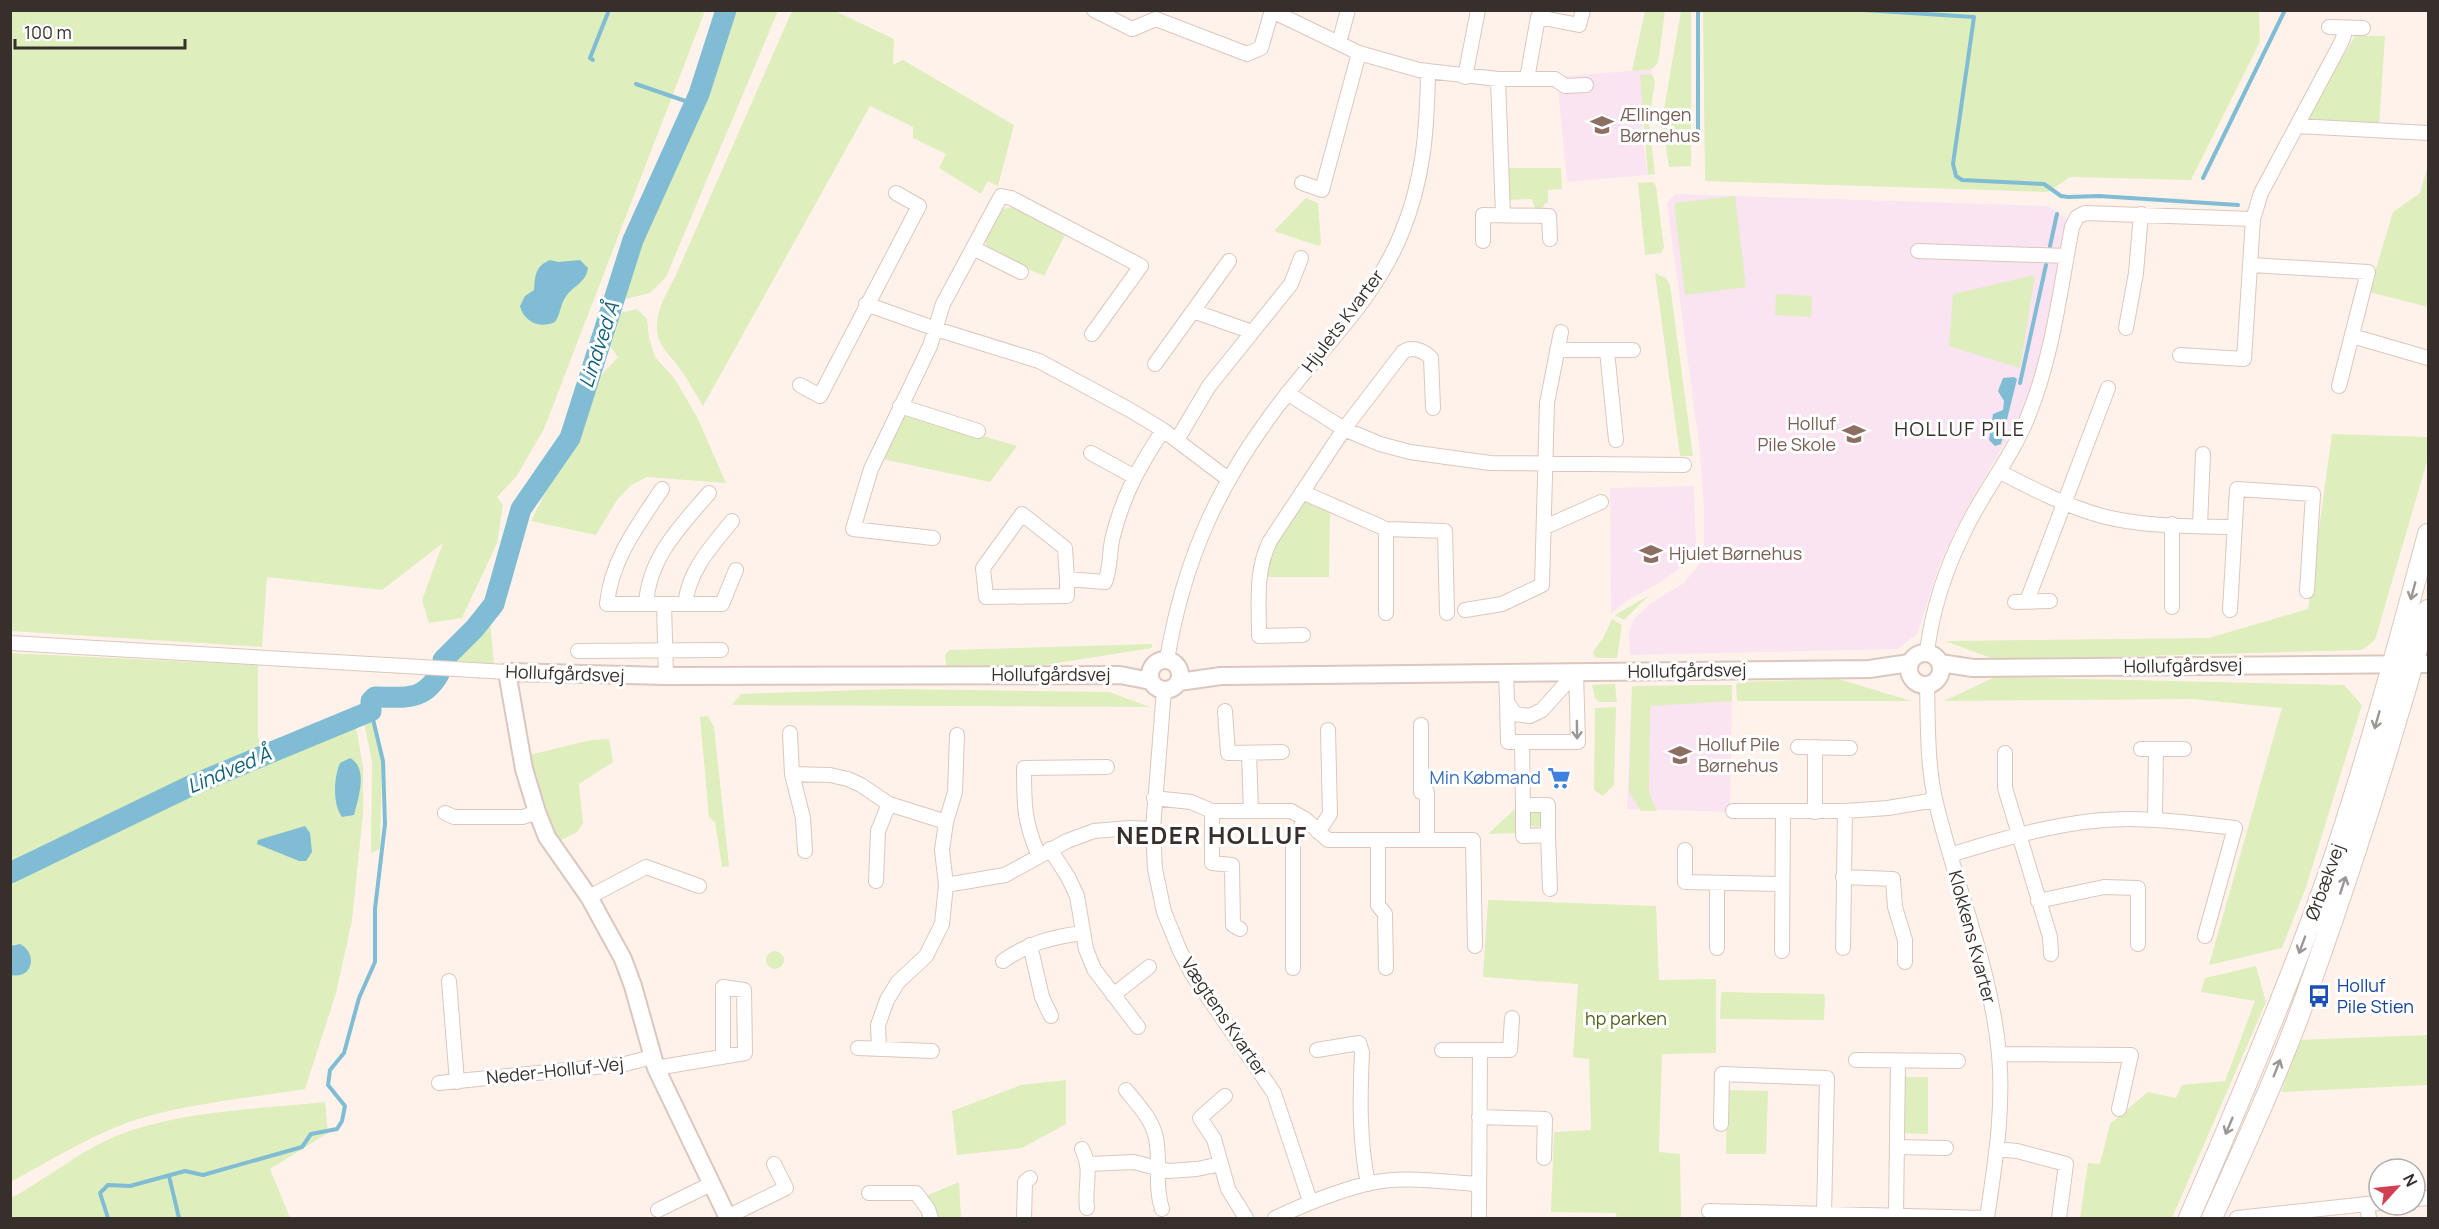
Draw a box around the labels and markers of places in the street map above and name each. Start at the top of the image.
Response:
place label: Ællingen Børnehus [1620,102,1700,147]
school or university icon: Ællingen Børnehus [1589,112,1615,138]
place label: Holluf Pile Skole [1757,411,1837,456]
school or university icon: Holluf Pile Skole [1841,421,1867,447]
school or university icon: Hjulet Børnehus [1638,541,1664,567]
place label: Hjulet Børnehus [1669,541,1802,565]
place label: Holluf Pile Børnehus [1698,732,1780,777]
school or university icon: Holluf Pile Børnehus [1667,742,1693,768]
place label: Min Købmand [1430,765,1541,789]
supermarket icon: Min Købmand [1546,765,1572,791]
place label: Holluf Pile Stien [2337,973,2414,1018]
bus stop icon: Holluf Pile Stien [2306,983,2332,1009]

